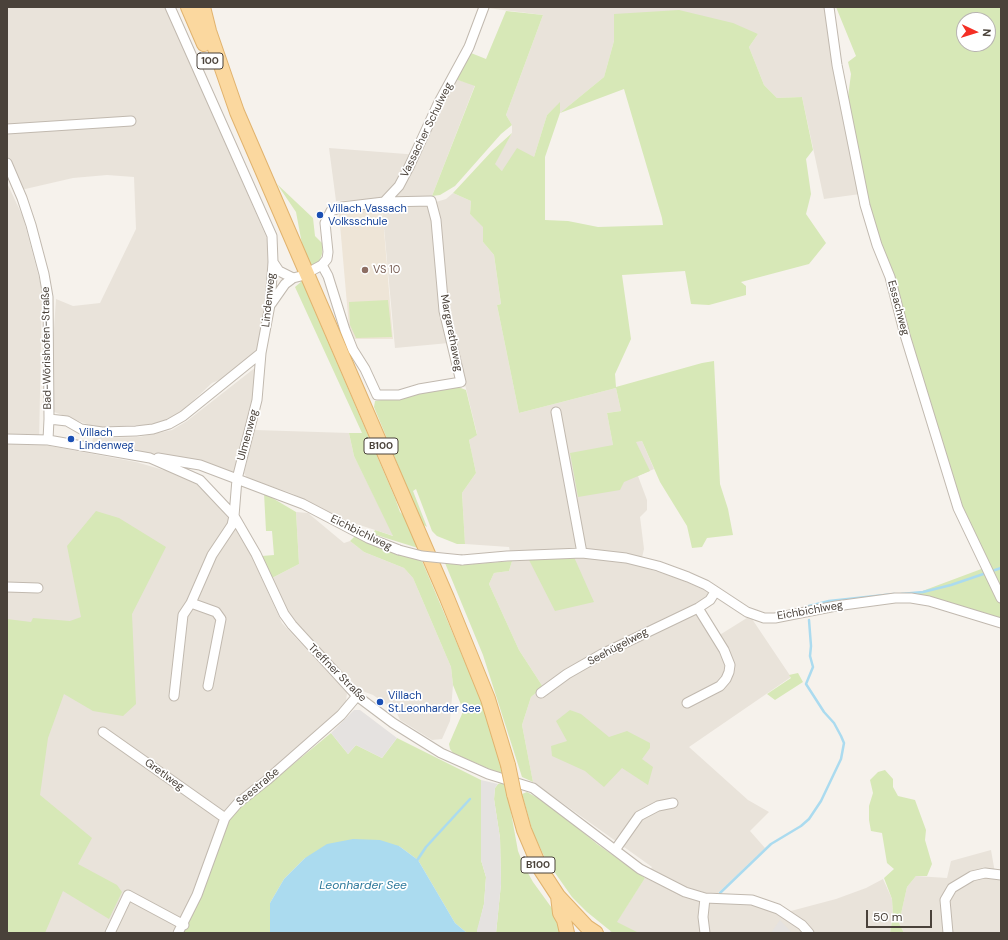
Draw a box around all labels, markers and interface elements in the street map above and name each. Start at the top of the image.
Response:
north arrow [956,12,996,52]
text: N [980,28,994,37]
road number: 100 [197,53,223,69]
street label: Vassacher Schulweg [398,80,456,180]
place label: Villach Vassach Volksschule [328,202,407,228]
marker: Villach Vassach Volksschule [315,210,325,220]
place label: VS 10 [373,263,400,277]
marker: VS 10 [360,265,370,275]
street label: Lindenweg [260,272,278,328]
street label: Essachweg [884,279,912,337]
street label: Bad-Wörishofen-Straße [39,286,55,410]
street label: Margarethaweg [437,293,465,373]
street label: Ulmenweg [235,408,261,462]
place label: Villach Lindenweg [79,426,134,452]
marker: Villach Lindenweg [66,434,76,444]
road number: B100 [364,438,398,454]
street label: Eichbichlweg [328,512,394,554]
street label: Eichbichlweg [776,599,844,623]
street label: Seehügelweg [585,626,651,668]
street label: Treffner Straße [305,641,369,705]
place label: Villach St.Leonharder See [388,689,481,715]
marker: Villach St.Leonharder See [375,697,385,707]
street label: Gretlweg [142,756,186,794]
street label: Seestraße [234,765,282,809]
road number: B100 [521,857,555,873]
water label: Leonharder See [319,879,407,893]
scale bar [868,902,934,928]
text: 50 m [873,909,902,925]

